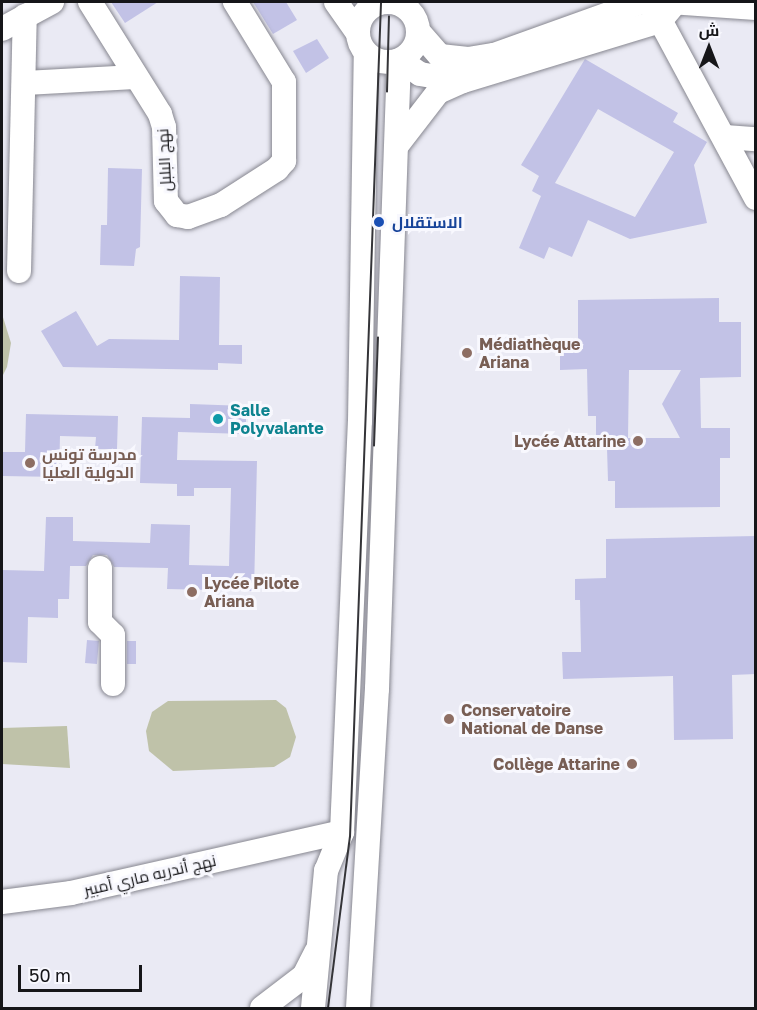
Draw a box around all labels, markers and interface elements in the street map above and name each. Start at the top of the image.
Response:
north arrow [679,18,739,78]
text: ش [699,20,719,40]
street label: نهج البلبل [153,128,175,192]
place label: الاستقلال [392,212,463,232]
marker: الاستقلال [370,213,388,231]
place label: Médiathèque Ariana [479,334,581,372]
marker: Médiathèque Ariana [460,346,474,360]
place label: Salle Polyvalante [230,400,324,438]
marker: Salle Polyvalante [211,412,225,426]
place label: Lycée Attarine [514,431,626,451]
marker: Lycée Attarine [631,434,645,448]
place label: مدرسة تونس الدولية العليا [42,444,137,482]
marker: مدرسة تونس الدولية العليا [23,456,37,470]
place label: Lycée Pilote Ariana [204,573,299,611]
marker: Lycée Pilote Ariana [185,585,199,599]
place label: Conservatoire National de Danse [461,700,603,738]
marker: Conservatoire National de Danse [442,712,456,726]
place label: Collège Attarine [493,754,620,774]
marker: Collège Attarine [625,757,639,771]
street label: نهج أندريه ماري أمبير [82,850,218,900]
scale bar [21,953,146,991]
text: 50 m [29,964,71,986]

